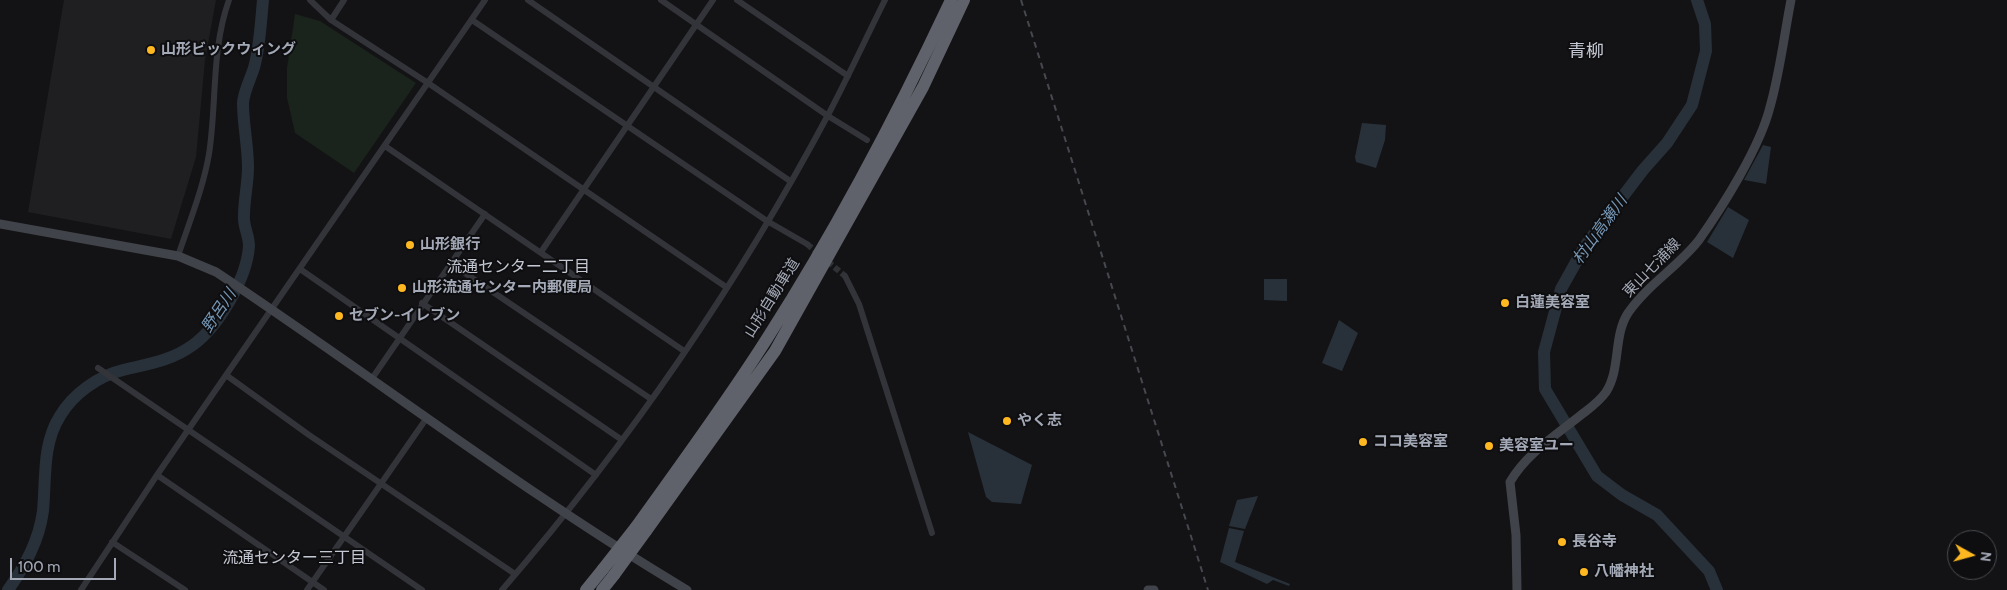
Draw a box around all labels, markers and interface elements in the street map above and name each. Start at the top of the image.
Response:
place label: 山形ビックウィング [161,41,296,59]
district label: 青柳 [1568,41,1604,63]
marker: 山形ビックウィング [145,44,157,56]
water label: 村山高瀬川 [1569,192,1631,268]
street label: 東山七浦線 [1619,235,1685,301]
place label: 山形銀行 [420,236,480,254]
marker: 山形銀行 [404,239,416,251]
street label: 山形自動車道 [741,255,803,341]
district label: 流通センター二丁目 [446,257,590,277]
place label: 山形流通センター内郵便局 [412,279,592,297]
marker: 山形流通センター内郵便局 [396,282,408,294]
water label: 野呂川 [198,286,240,336]
place label: 白蓮美容室 [1515,294,1590,312]
marker: 白蓮美容室 [1499,297,1511,309]
place label: セブン-イレブン [349,307,460,325]
marker: セブン-イレブン [333,310,345,322]
place label: やく志 [1017,412,1062,430]
marker: やく志 [1001,415,1013,427]
place label: ココ美容室 [1373,433,1448,451]
marker: ココ美容室 [1357,436,1369,448]
place label: 美容室ユー [1499,437,1574,455]
marker: 美容室ユー [1483,440,1495,452]
north arrow [1947,530,1997,580]
place label: 長谷寺 [1572,533,1617,551]
marker: 長谷寺 [1556,536,1568,548]
scale bar [12,548,119,580]
district label: 流通センター三丁目 [222,548,366,568]
text: N [1976,551,1995,563]
text: 100 m [18,558,60,576]
place label: 八幡神社 [1594,563,1654,581]
marker: 八幡神社 [1578,566,1590,578]

